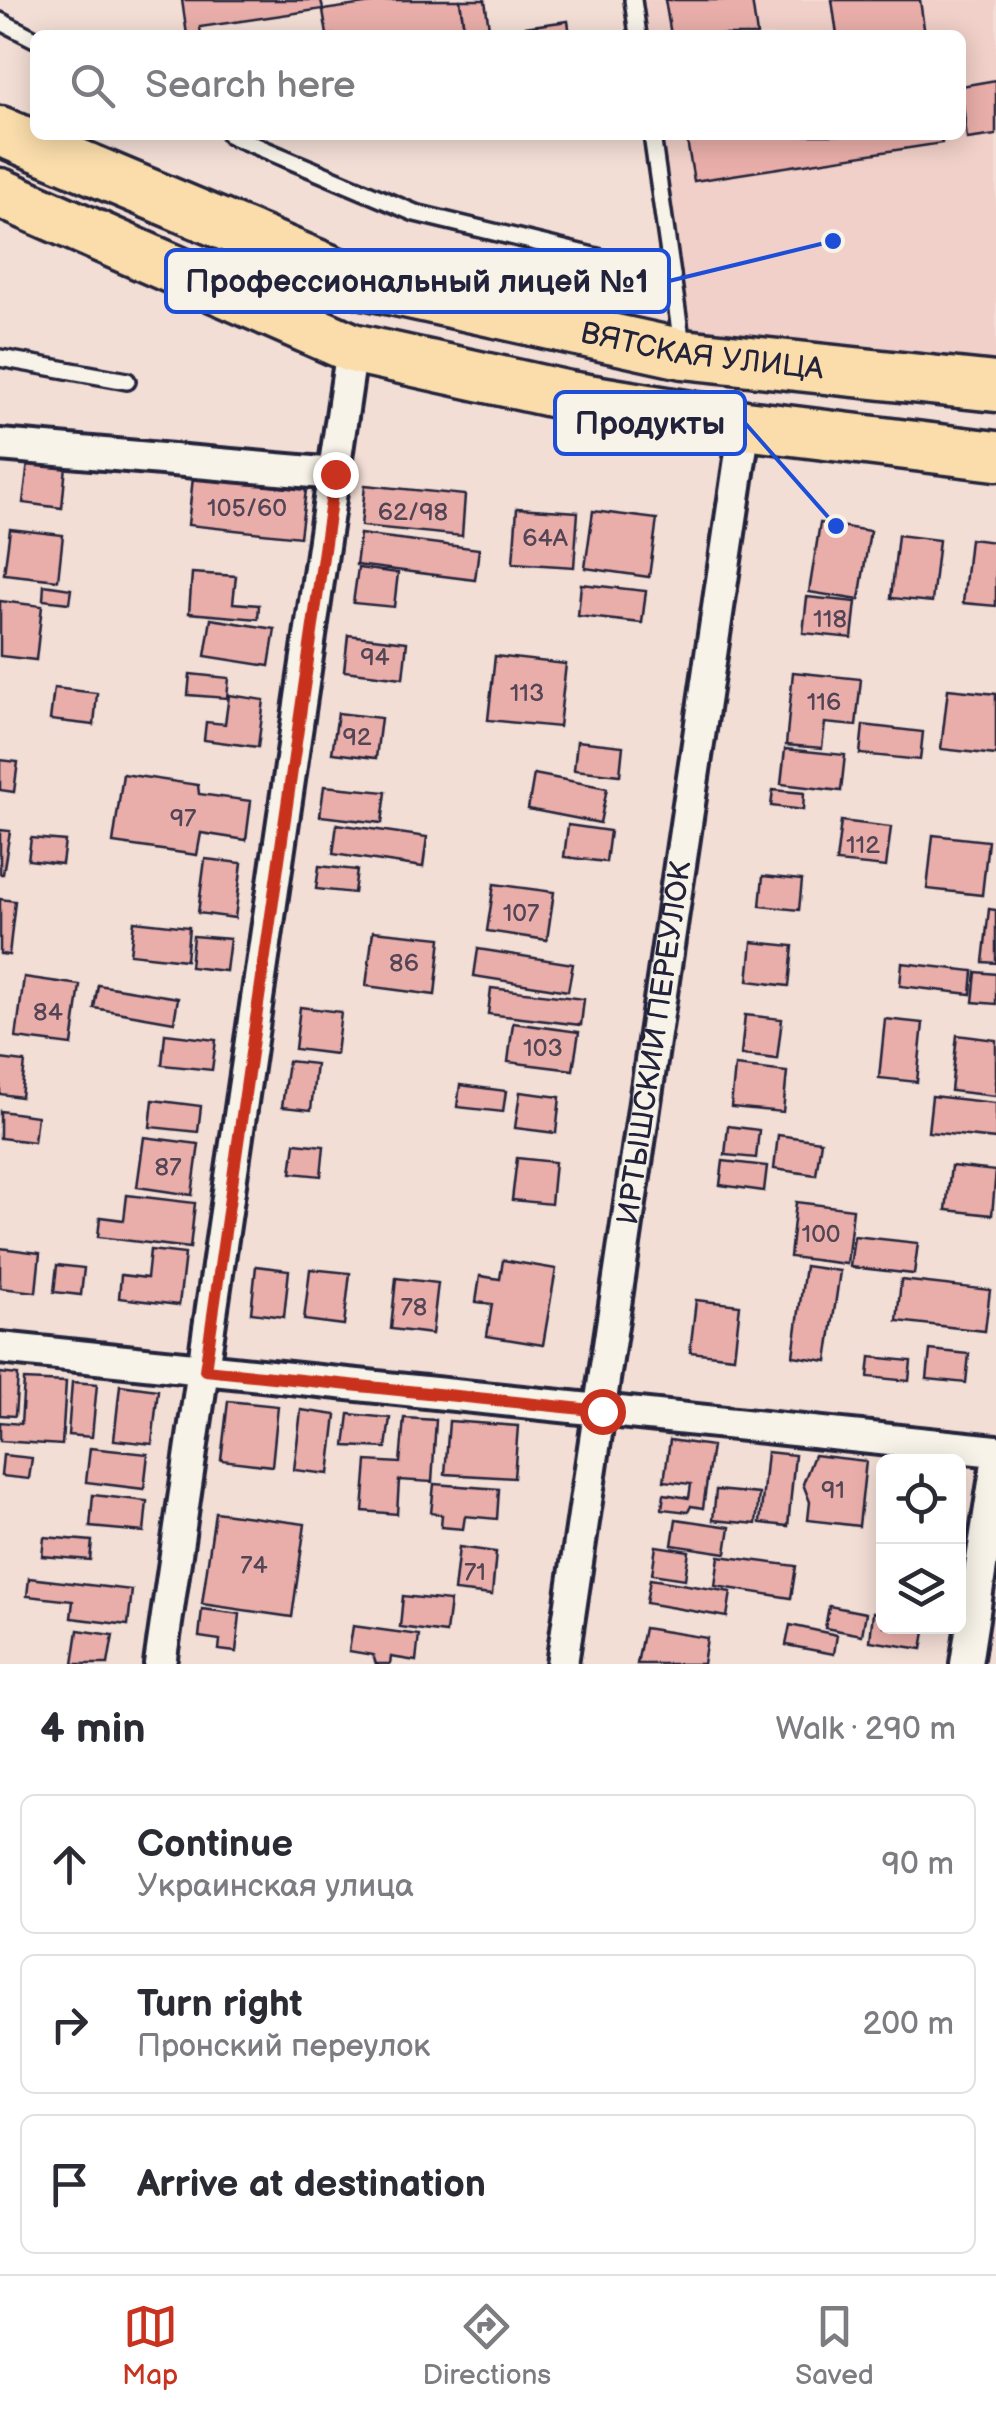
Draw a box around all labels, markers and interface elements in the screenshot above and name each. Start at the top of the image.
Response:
search box [30,30,966,140]
icon: search [65,58,120,113]
text: Search here [145,63,356,108]
callout: Профессиональный лицей №1 [166,250,669,312]
text: Профессиональный лицей №1 [185,263,649,302]
street label: ВЯТСКАЯ УЛИЦА [577,315,826,388]
callout: Продукты [555,392,745,454]
text: Продукты [575,405,725,444]
route end [313,452,359,498]
house number: 105/60 [207,493,287,524]
house number: 62/98 [378,497,448,528]
house number: 64А [522,523,569,554]
house number: 118 [813,604,847,635]
house number: 94 [360,642,390,673]
house number: 113 [510,678,544,709]
house number: 116 [807,687,841,718]
house number: 92 [342,722,372,753]
house number: 97 [170,803,197,834]
house number: 112 [846,830,880,861]
street label: ИРТЫШСКИЙ ПЕРЕУЛОК [610,858,699,1227]
house number: 107 [503,898,540,929]
house number: 86 [389,948,419,979]
house number: 84 [33,997,63,1028]
house number: 103 [523,1033,563,1064]
house number: 87 [155,1152,182,1183]
house number: 100 [801,1219,841,1250]
house number: 78 [401,1292,427,1323]
route start [580,1389,626,1435]
map controls [876,1454,966,1634]
button: locate [876,1454,966,1544]
house number: 91 [821,1475,845,1506]
button: layers [876,1544,966,1634]
house number: 74 [240,1550,268,1581]
house number: 71 [464,1557,486,1588]
text: 4 min [40,1704,146,1755]
text: Walk · 290 m [776,1710,956,1749]
text: Continue [137,1822,293,1867]
icon: ahead [42,1837,97,1892]
text: 90 m [882,1845,954,1884]
text: Украинская улица [137,1867,414,1906]
text: Turn right [137,1982,302,2027]
icon: right [42,1997,97,2052]
text: 200 m [862,2005,954,2044]
text: Пронский переулок [137,2027,430,2066]
icon: arrive [42,2157,97,2212]
text: Arrive at destination [137,2162,486,2207]
tab: Map [122,2299,178,2392]
tab: Directions [422,2299,551,2392]
tab: Saved [795,2299,874,2392]

